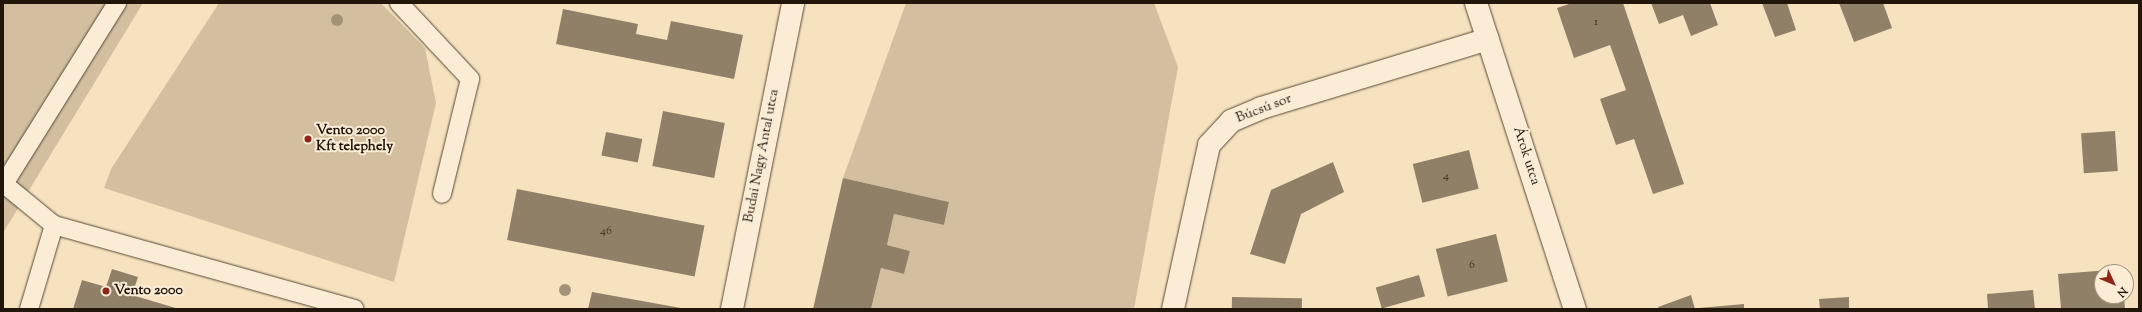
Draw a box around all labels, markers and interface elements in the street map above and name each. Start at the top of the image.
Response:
house number: 1 [1594,16,1598,30]
street label: Budai Nagy Antal utca [741,88,783,224]
street label: Búcsú sor [1234,91,1294,127]
place label: Vento 2000 Kft telephely [316,123,393,156]
street label: Árok utca [1509,125,1543,187]
marker: Vento 2000 Kft telephely [303,134,313,144]
house number: 4 [1443,170,1449,184]
house number: 46 [600,225,612,239]
house number: 6 [1469,259,1475,273]
north arrow [2094,264,2134,304]
place label: Vento 2000 [114,283,183,299]
text: N [2113,283,2131,300]
marker: Vento 2000 [101,286,111,296]

